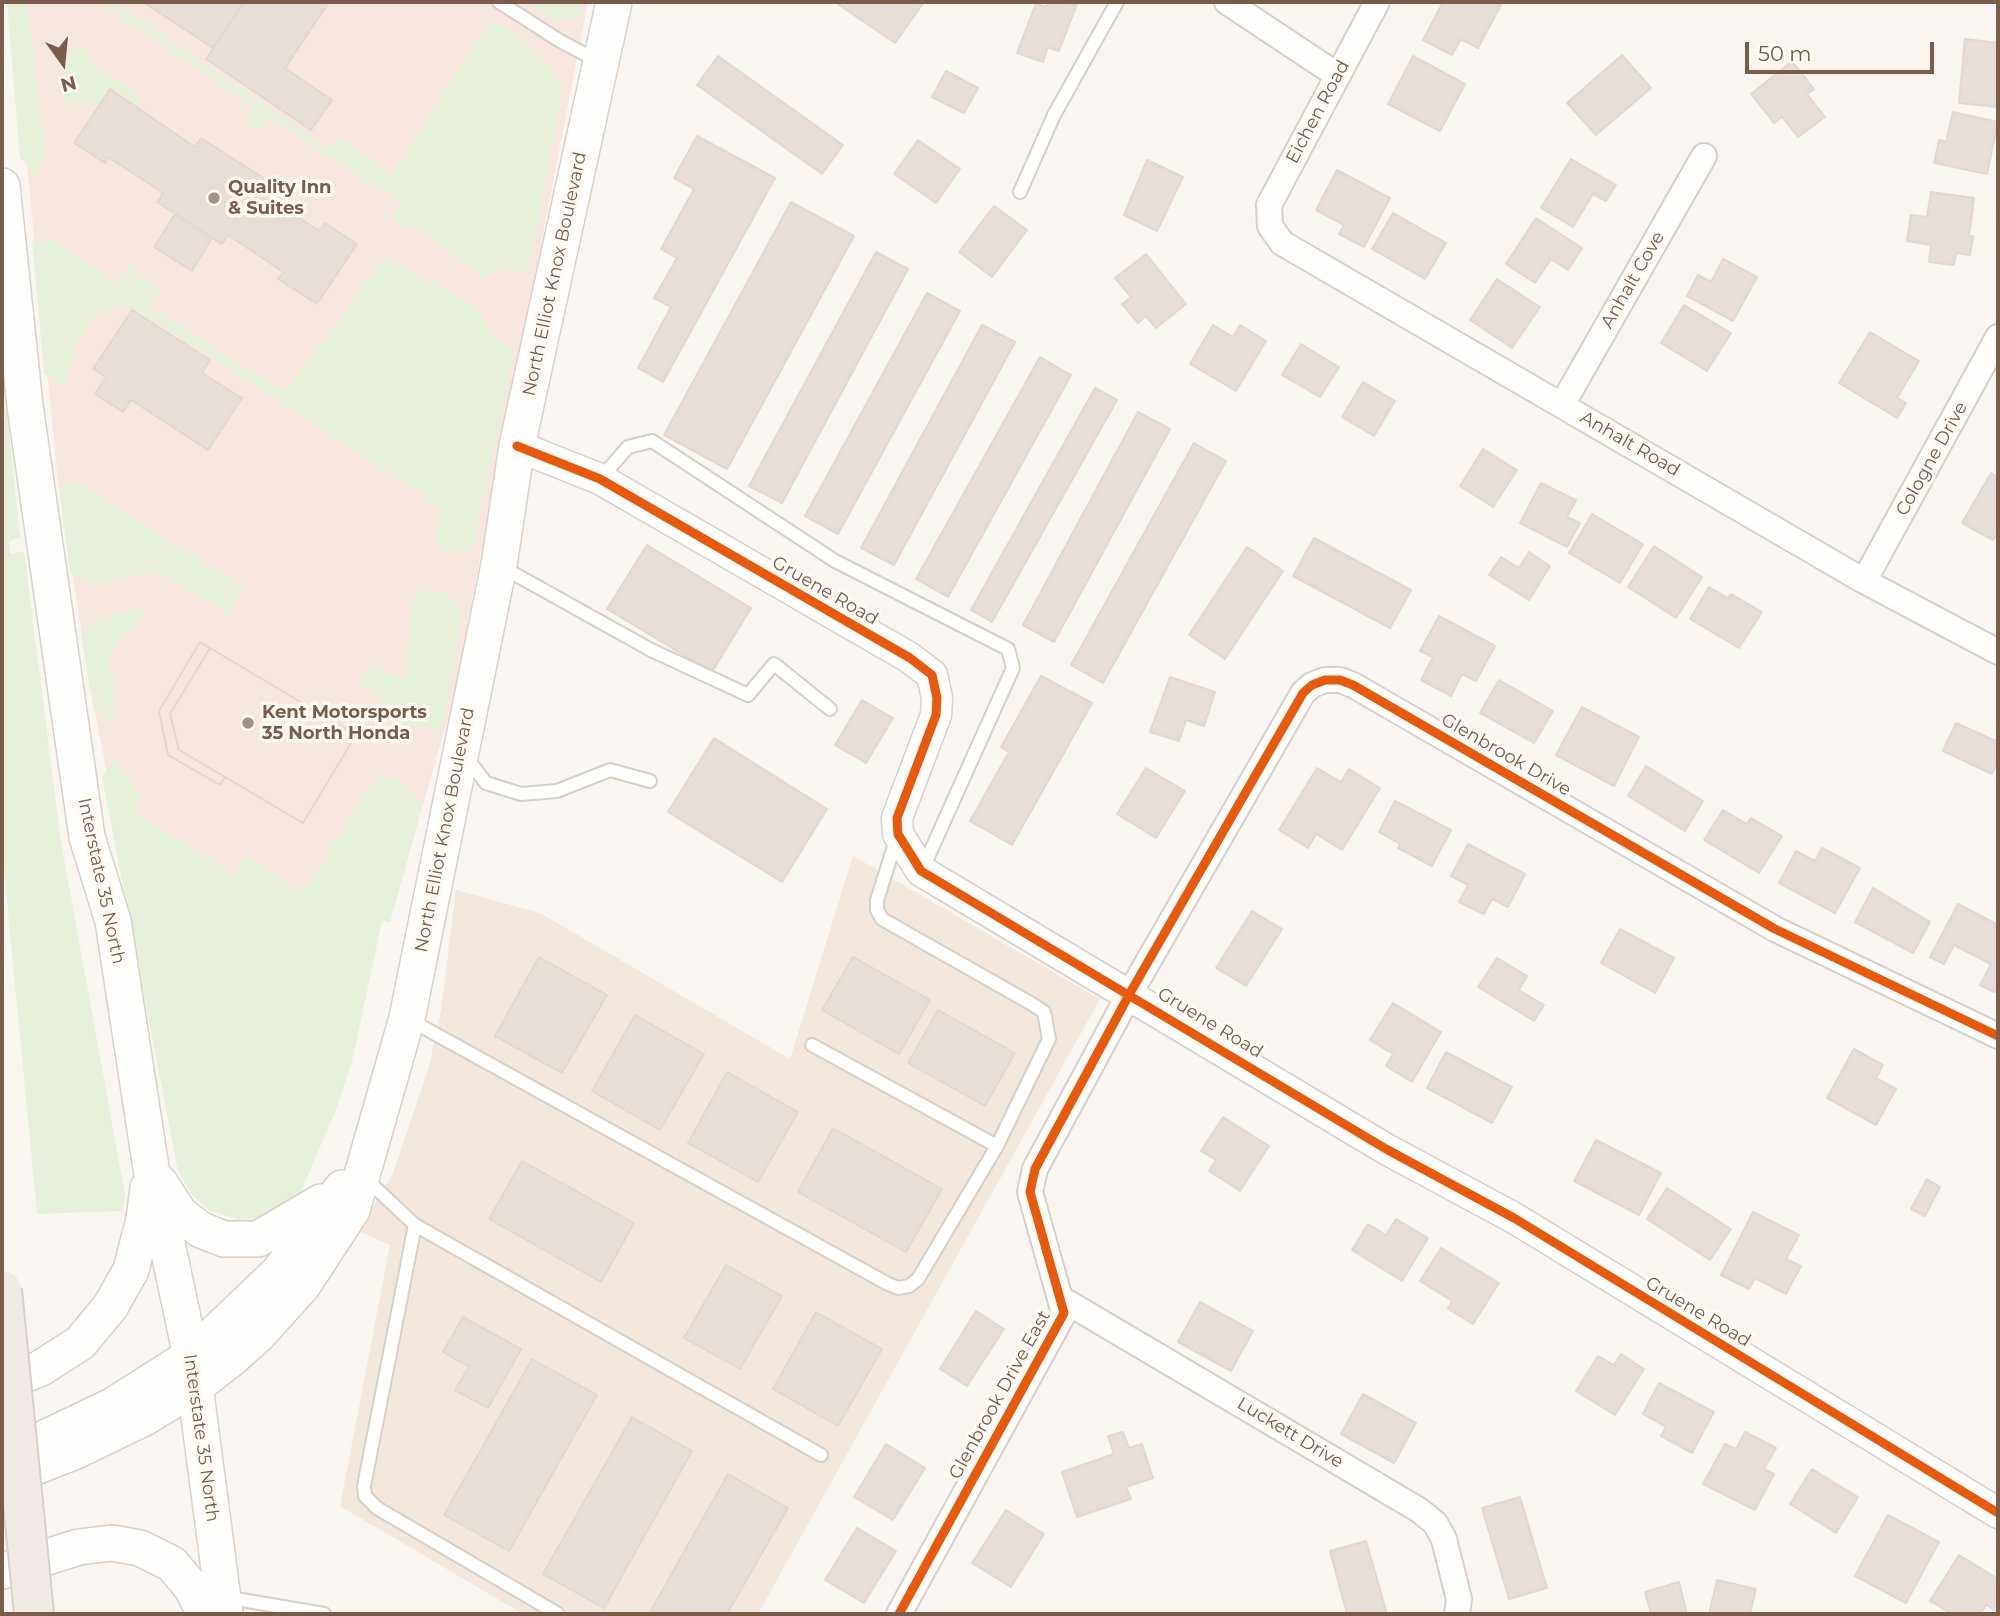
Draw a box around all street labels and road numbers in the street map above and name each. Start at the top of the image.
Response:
street label: Eichen Road [1282,57,1354,167]
street label: North Elliot Knox Boulevard [519,150,591,398]
street label: Anhalt Cove [1597,228,1669,332]
street label: Cologne Drive [1892,398,1972,520]
street label: Anhalt Road [1576,407,1684,481]
street label: Gruene Road [768,552,882,630]
street label: North Elliot Knox Boulevard [411,706,479,954]
street label: Glenbrook Drive [1437,709,1575,801]
street label: Interstate 35 North [73,796,129,966]
street label: Gruene Road [1153,983,1267,1063]
street label: Gruene Road [1641,1272,1755,1352]
street label: Glenbrook Drive East [945,1307,1055,1483]
street label: Interstate 35 North [179,1353,223,1523]
street label: Luckett Drive [1233,1393,1347,1473]

